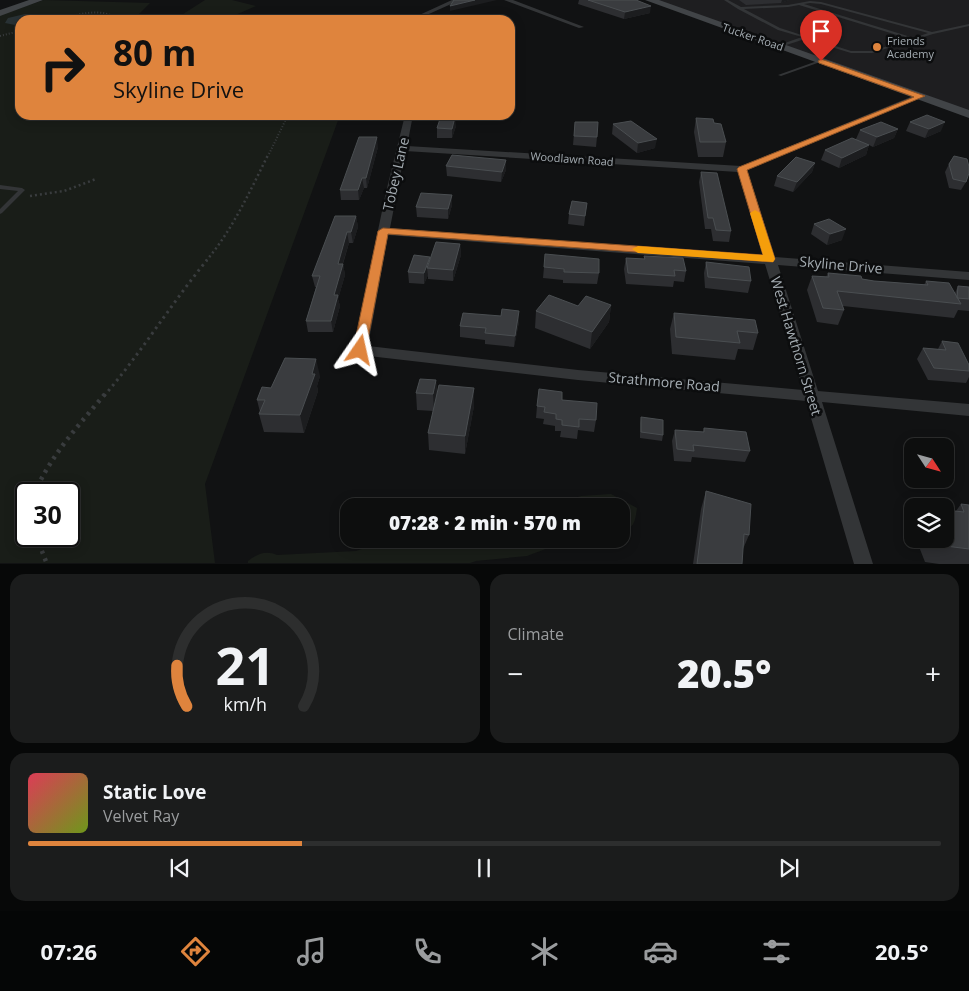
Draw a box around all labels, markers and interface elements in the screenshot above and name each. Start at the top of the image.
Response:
pin [800,10,842,61]
icon: arrive [807,17,835,45]
street label: Tucker Road [721,19,786,54]
text: 80 m [113,29,196,76]
place label: Friends Academy [887,33,934,61]
icon: right [30,35,95,100]
marker: Friends Academy [871,41,883,53]
text: Skyline Drive [113,74,244,104]
street label: Tobey Lane [378,135,413,212]
street label: Woodlawn Road [530,148,614,169]
street label: Skyline Drive [799,251,884,278]
street label: West Hawthorn Street [766,274,827,418]
position arrow [333,323,385,375]
street label: Strathmore Road [608,367,721,396]
north arrow [904,438,954,488]
map controls [904,438,954,548]
speed limit sign: 30 [15,482,80,547]
button: layers [904,498,954,548]
text: 07:28 · 2 min · 570 m [389,510,581,536]
text: Climate [508,623,564,645]
text: 21 [215,629,274,700]
text: 20.5° [677,647,771,699]
text: − [508,654,524,692]
text: + [925,654,941,692]
text: km/h [223,692,266,716]
text: Static Love [103,779,206,805]
text: Velvet Ray [103,805,179,827]
icon: previous [166,854,194,882]
icon: pause [470,854,498,882]
icon: next [775,854,803,882]
icon: directions [178,934,213,969]
icon: music [294,934,329,969]
icon: phone [410,934,445,969]
icon: climate [527,934,562,969]
icon: car [643,934,678,969]
icon: filters [759,934,794,969]
text: 07:26 [41,936,97,966]
text: 20.5° [875,936,928,966]

